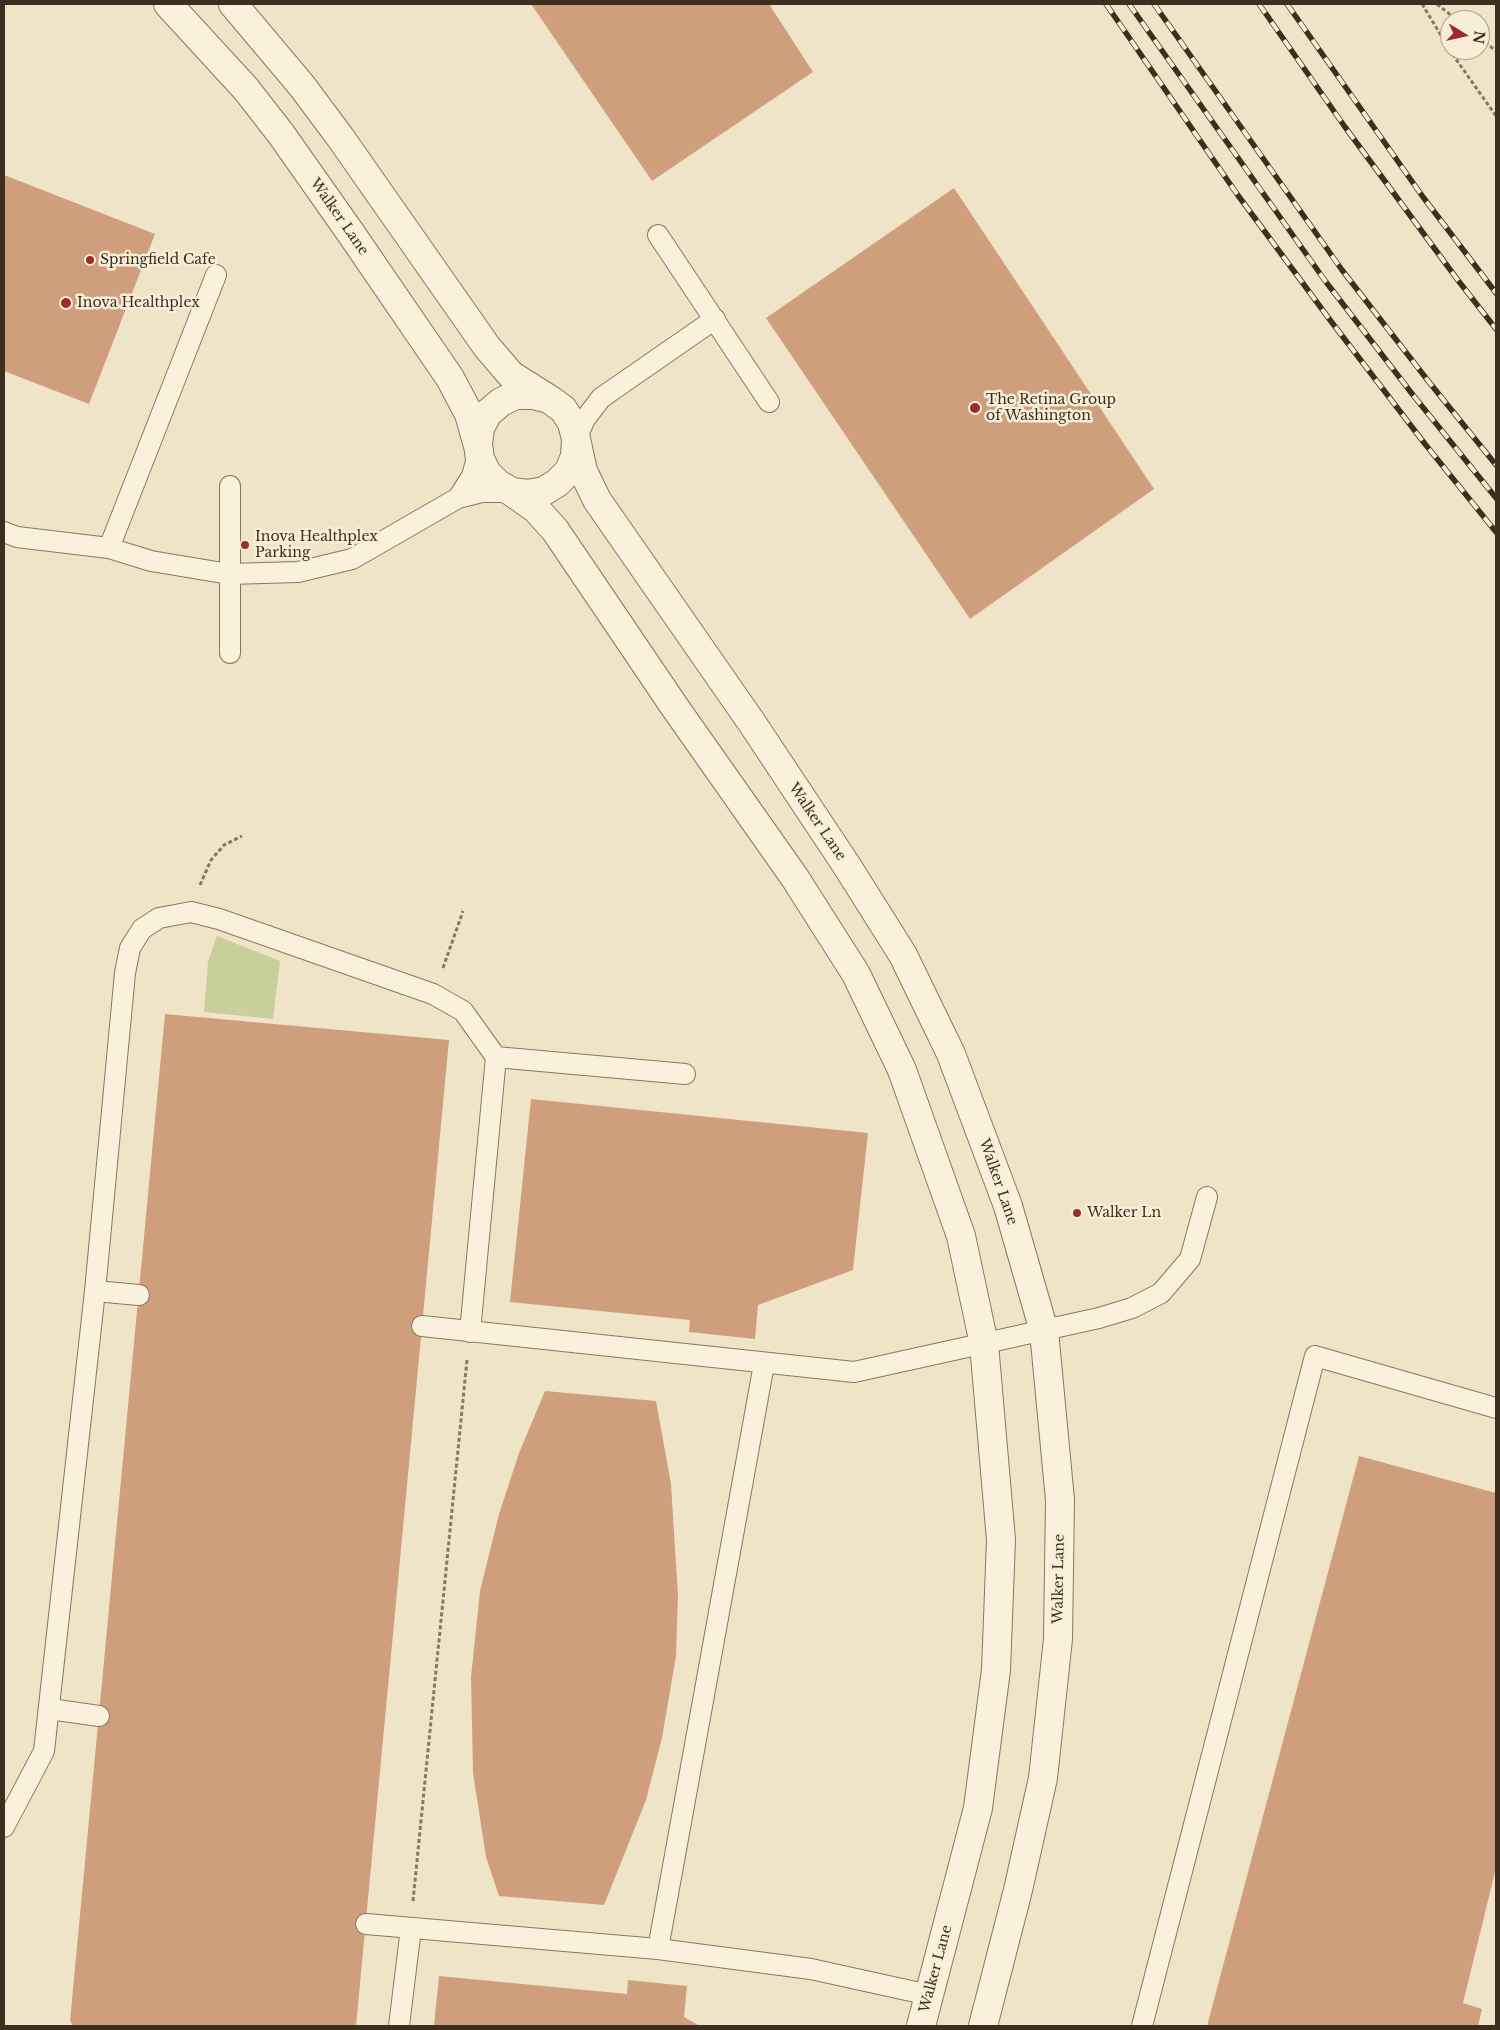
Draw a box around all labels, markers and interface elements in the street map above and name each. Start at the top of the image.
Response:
north arrow [1440,10,1490,60]
text: N [1469,29,1489,45]
street label: Walker Lane [306,175,372,259]
place label: Springfield Cafe [100,252,216,268]
marker: Springfield Cafe [84,254,96,266]
place label: Inova Healthplex [77,295,200,311]
marker: Inova Healthplex [59,296,73,310]
place label: The Retina Group of Washington [986,392,1116,424]
marker: The Retina Group of Washington [968,401,982,415]
place label: Inova Healthplex Parking [255,529,378,562]
marker: Inova Healthplex Parking [239,539,251,551]
street label: Walker Lane [785,780,849,864]
street label: Walker Lane [975,1137,1021,1227]
place label: Walker Ln [1087,1205,1161,1221]
marker: Walker Ln [1071,1207,1083,1219]
street label: Walker Lane [1050,1534,1068,1624]
street label: Walker Lane [916,1923,956,2015]

